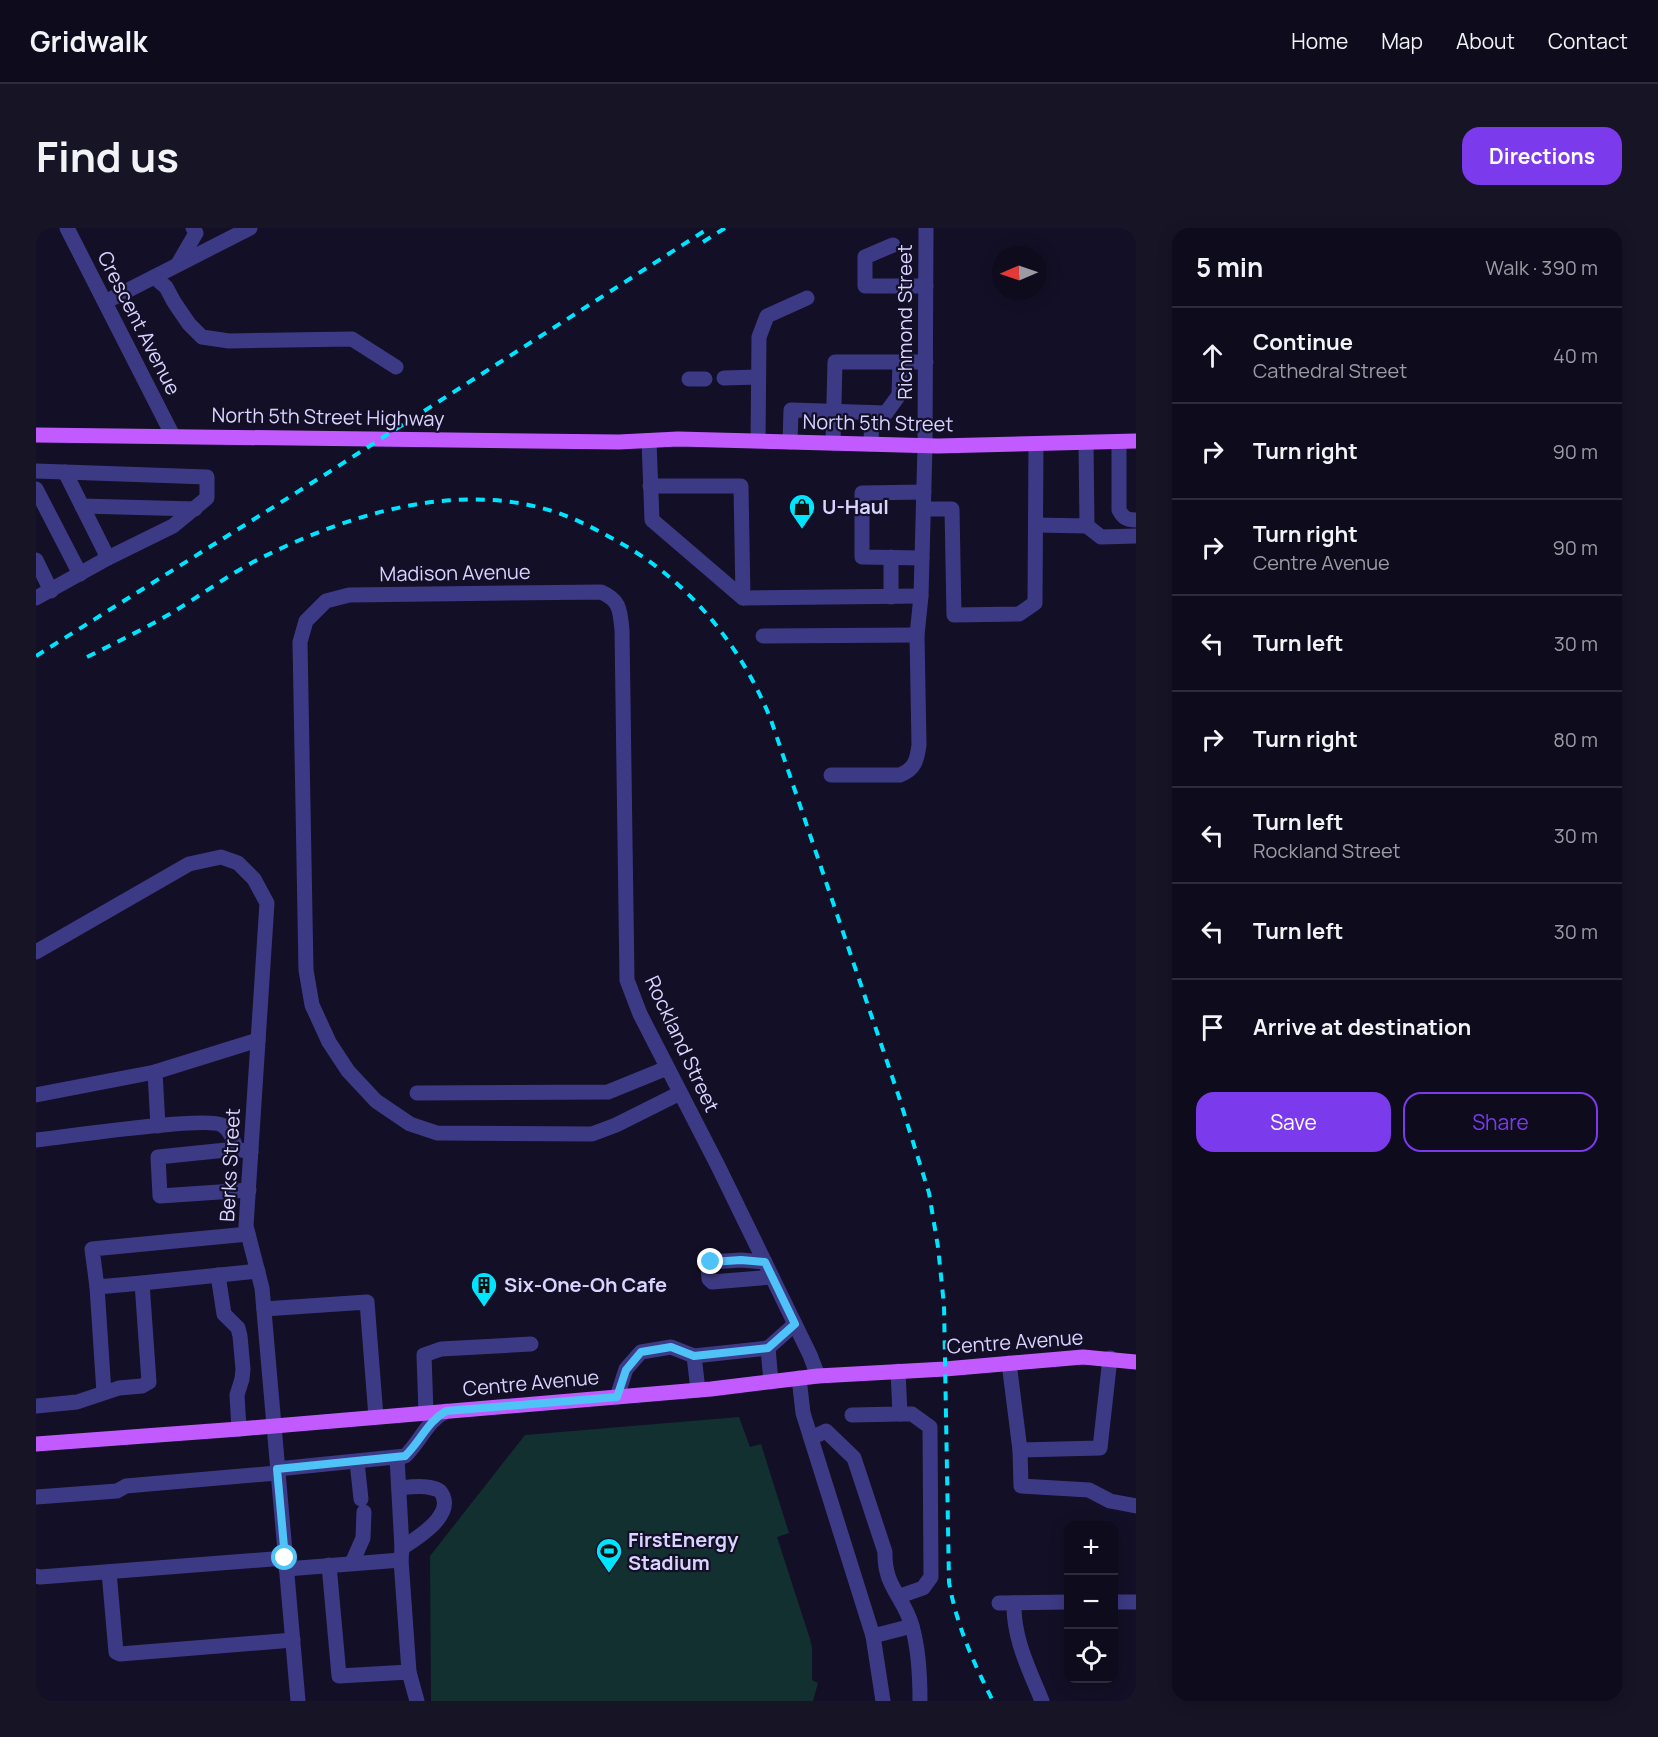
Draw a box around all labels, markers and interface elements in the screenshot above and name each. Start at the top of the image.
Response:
text: Gridwalk [30,22,147,60]
text: Home [1291,27,1348,55]
text: Map [1381,27,1423,55]
text: About [1456,27,1515,55]
text: Contact [1548,27,1628,55]
text: Find us [36,127,179,185]
button: Directions [1462,127,1622,185]
street label: Richmond Street [891,244,918,400]
street label: Crescent Avenue [92,246,187,399]
north arrow [992,246,1046,300]
text: 5 min [1196,249,1263,285]
text: Walk · 390 m [1485,254,1598,281]
text: Continue [1253,327,1353,357]
icon: ahead [1196,339,1229,372]
text: 40 m [1553,342,1598,369]
text: Cathedral Street [1253,357,1407,384]
street label: North 5th Street Highway [211,401,445,432]
street label: North 5th Street [802,408,954,437]
icon: right [1196,435,1229,468]
text: Turn right [1253,436,1358,466]
text: 90 m [1552,438,1598,465]
shop icon: U-Haul [787,492,817,530]
place label: U-Haul [822,493,889,520]
text: Turn right [1253,519,1358,549]
icon: right [1196,531,1229,564]
text: 90 m [1552,534,1598,561]
text: Centre Avenue [1253,549,1390,576]
street label: Madison Avenue [379,558,531,587]
icon: left [1196,627,1229,660]
text: Turn left [1253,628,1343,658]
text: 30 m [1554,630,1598,657]
icon: right [1196,723,1229,756]
text: Turn right [1253,724,1358,754]
text: 80 m [1553,726,1598,753]
text: Turn left [1253,807,1343,837]
icon: left [1196,819,1229,852]
text: 30 m [1554,822,1598,849]
text: Rockland Street [1253,837,1401,864]
icon: left [1196,915,1229,948]
text: Turn left [1253,916,1343,946]
text: 30 m [1554,918,1598,945]
street label: Rockland Street [639,971,726,1116]
icon: arrive [1196,1011,1229,1044]
text: Arrive at destination [1253,1012,1471,1042]
button: Save [1196,1092,1391,1152]
button: Share [1403,1092,1598,1152]
street label: Berks Street [213,1107,246,1223]
route end [697,1248,723,1274]
building icon: Six-One-Oh Cafe [469,1270,499,1308]
place label: Six-One-Oh Cafe [504,1271,667,1298]
street label: Centre Avenue [946,1323,1084,1360]
street label: Centre Avenue [462,1363,600,1402]
map controls [1064,1521,1118,1683]
button: + [1064,1521,1118,1575]
place label: FirstEnergy Stadium [628,1526,739,1576]
sports icon: FirstEnergy Stadium [594,1536,624,1574]
route start [271,1544,297,1570]
button: − [1064,1575,1118,1629]
button: locate [1064,1629,1118,1683]

